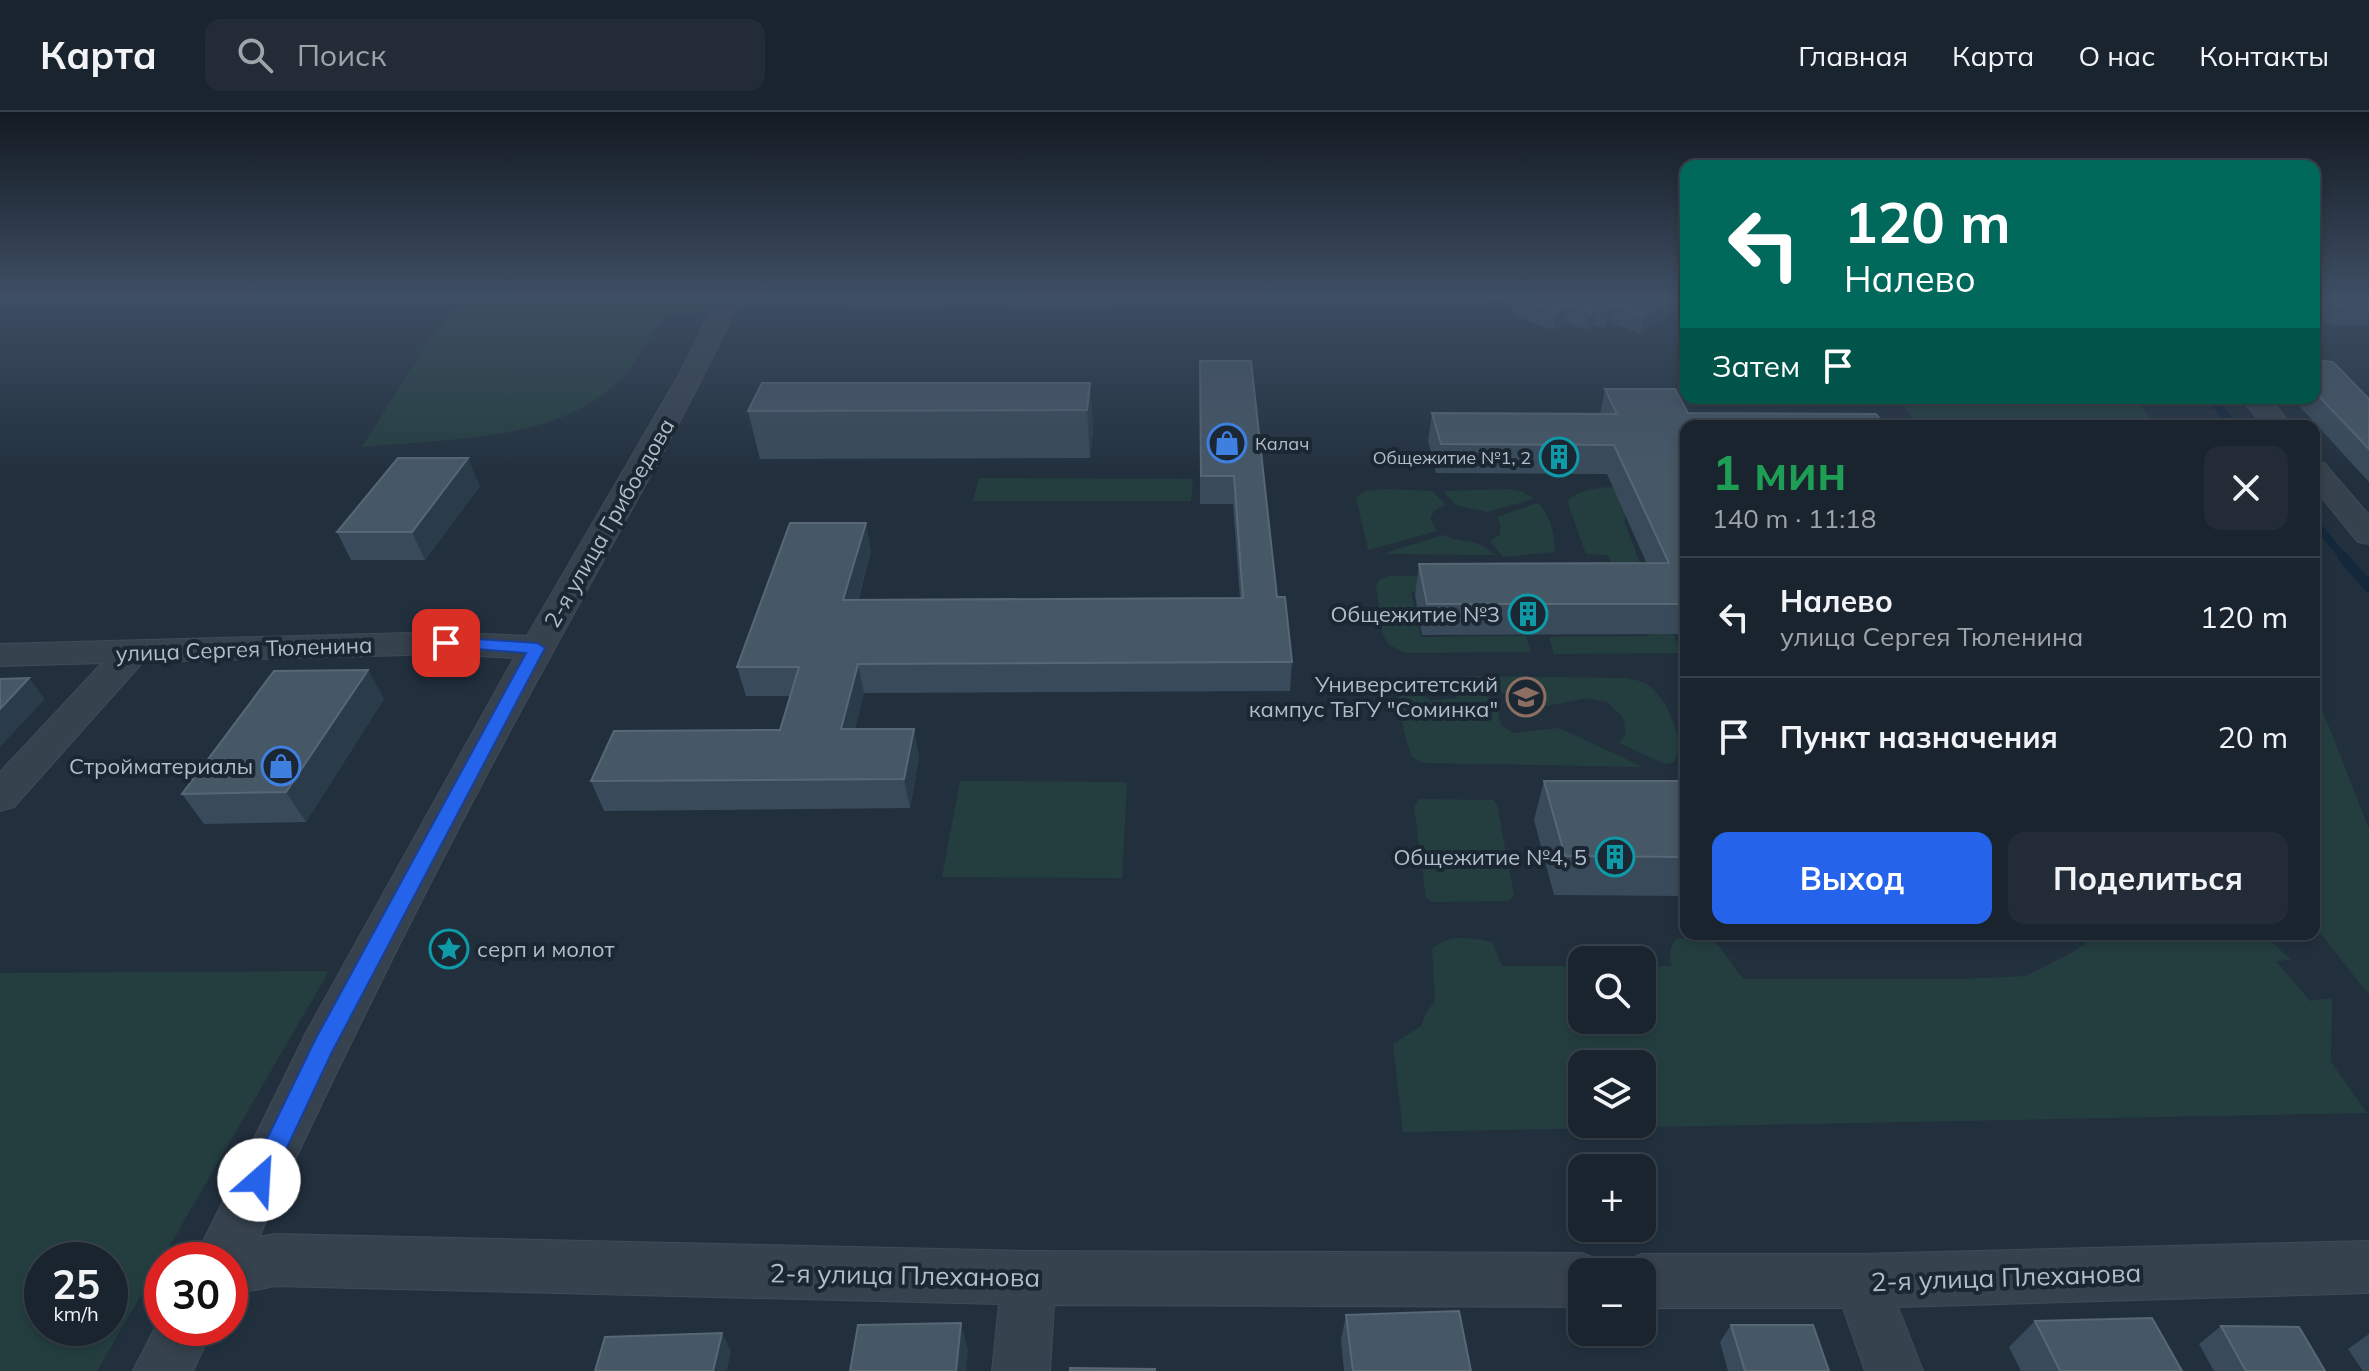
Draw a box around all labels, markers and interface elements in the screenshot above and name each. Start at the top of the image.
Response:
search box [205,19,765,91]
text: Карта [40,31,157,79]
icon: search [233,33,277,77]
text: Поиск [297,36,386,74]
text: Главная [1798,38,1908,73]
text: Карта [1952,38,2034,73]
text: О нас [2078,38,2155,73]
text: Контакты [2199,38,2329,73]
text: 120 m [1844,187,2011,257]
icon: left [1712,192,1816,296]
text: Налево [1844,256,1976,301]
icon: arrive [1816,344,1860,388]
text: Затем [1712,347,1800,385]
street label: 2-я улица Грибоедова [538,413,680,633]
shop icon: Калач [1206,422,1248,464]
place label: Калач [1255,432,1310,455]
building icon: Общежитие №1, 2 [1538,436,1580,478]
text: 1 мин [1712,442,1847,502]
place label: Общежитие №1, 2 [1373,446,1531,469]
button: close [2204,446,2288,530]
text: 140 m · 11:18 [1712,502,1876,535]
text: Налево [1780,582,1893,620]
building icon: Общежитие №3 [1507,593,1549,635]
icon: left [1712,595,1756,639]
text: 120 m [2200,598,2288,636]
place label: Общежитие №3 [1330,600,1500,628]
pin [412,609,480,677]
text: улица Сергея Тюленина [1780,620,2083,653]
icon: arrive [424,621,468,665]
street label: улица Сергея Тюленина [115,631,373,667]
place label: Университетский кампус ТвГУ "Соминка" [1249,670,1498,723]
school or university icon: Университетский кампус ТвГУ "Соминка" [1505,676,1547,718]
icon: arrive [1712,715,1756,759]
text: Пункт назначения [1780,718,2058,756]
text: 20 m [2218,718,2288,756]
shop icon: Стройматериалы [260,745,302,787]
place label: Стройматериалы [69,752,253,780]
button: Выход [1712,832,1992,924]
button: Поделиться [2008,832,2288,924]
building icon: Общежитие №4, 5 [1594,836,1636,878]
place label: Общежитие №4, 5 [1394,843,1587,871]
place icon: серп и молот [428,928,470,970]
place label: серп и молот [477,935,614,963]
map controls [1568,946,1656,1346]
button: search [1568,946,1656,1034]
button: layers [1568,1050,1656,1138]
position arrow [217,1138,301,1222]
button: + [1568,1154,1656,1242]
speed limit sign: 30 [144,1242,248,1346]
street label: 2-я улица Плеханова [769,1256,1041,1294]
street label: 2-я улица Плеханова [1870,1256,2142,1298]
button: − [1568,1258,1656,1346]
text: 25 [52,1259,100,1309]
text: km/h [53,1301,99,1326]

